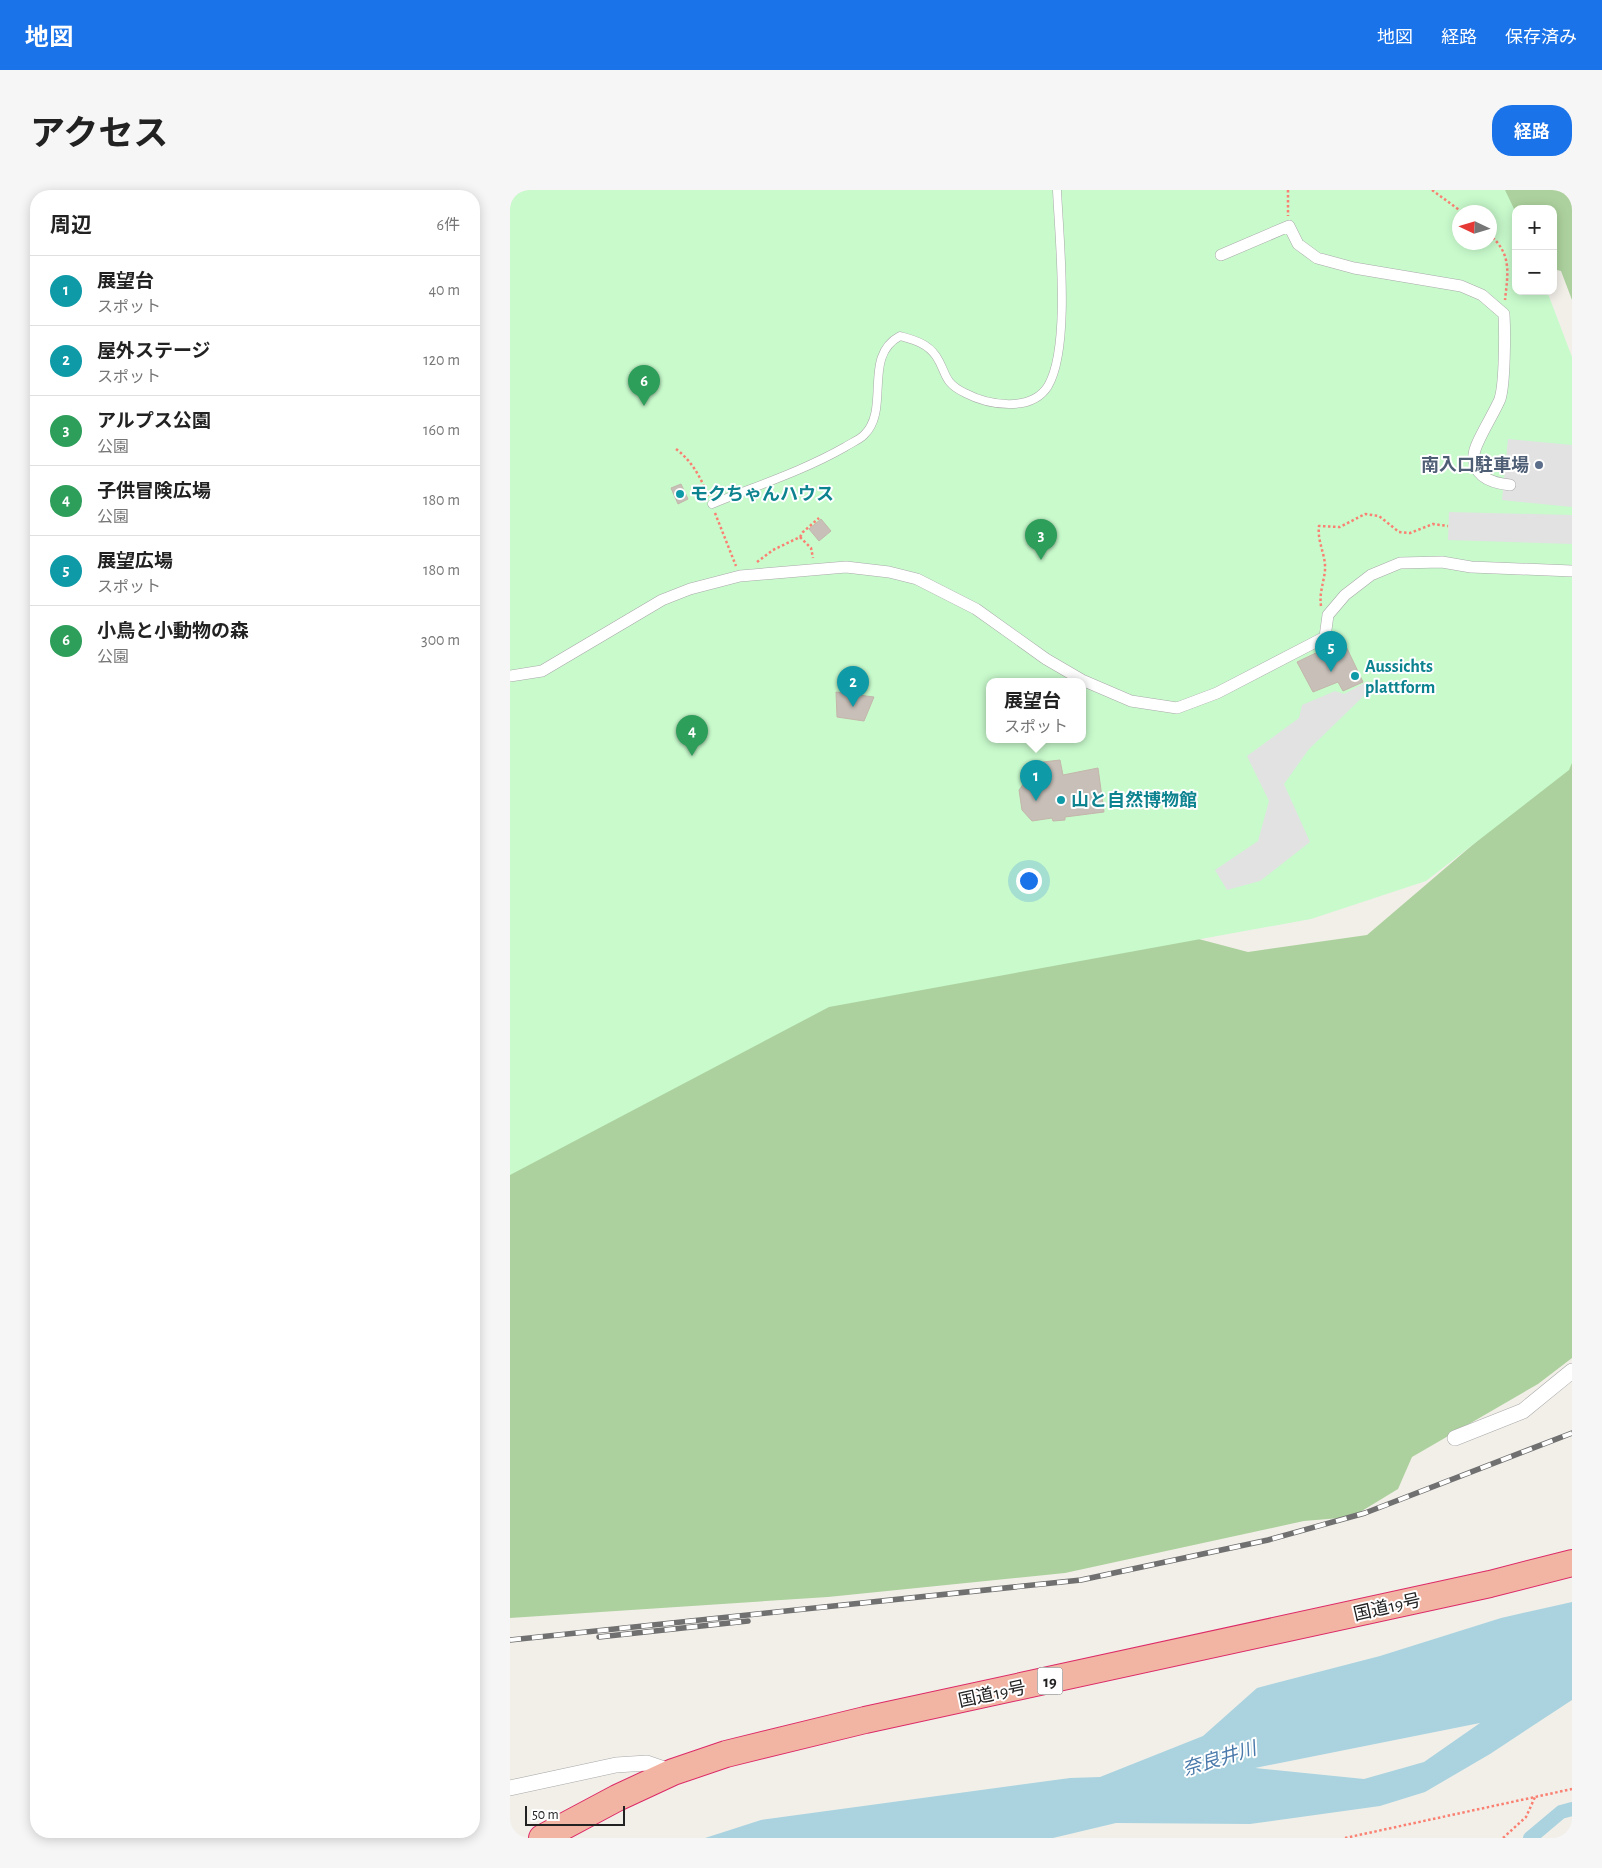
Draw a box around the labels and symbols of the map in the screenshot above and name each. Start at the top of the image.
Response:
north arrow [1452,205,1497,250]
pin: 6 [628,365,660,406]
place label: 南入口駐車場 [1421,455,1529,475]
marker: 南入口駐車場 [1533,459,1545,471]
place label: モクちゃんハウス [690,484,834,504]
marker: モクちゃんハウス [674,488,686,500]
pin: 3 [1025,519,1057,560]
pin: 5 [1315,631,1347,672]
place label: Aussichts plattform [1365,658,1435,697]
pin: 2 [837,666,869,707]
marker: Aussichts plattform [1349,670,1361,682]
pin: 4 [676,715,708,756]
pin: 1 [1020,760,1052,801]
place label: 山と自然博物館 [1071,790,1197,810]
marker: 山と自然博物館 [1055,794,1067,806]
your location [1016,868,1042,894]
street label: 国道19号 [1351,1590,1423,1624]
road number: 19 [1038,1668,1062,1694]
street label: 国道19号 [956,1677,1028,1711]
water label: 奈良井川 [1180,1738,1260,1780]
scale bar [525,1803,625,1826]

